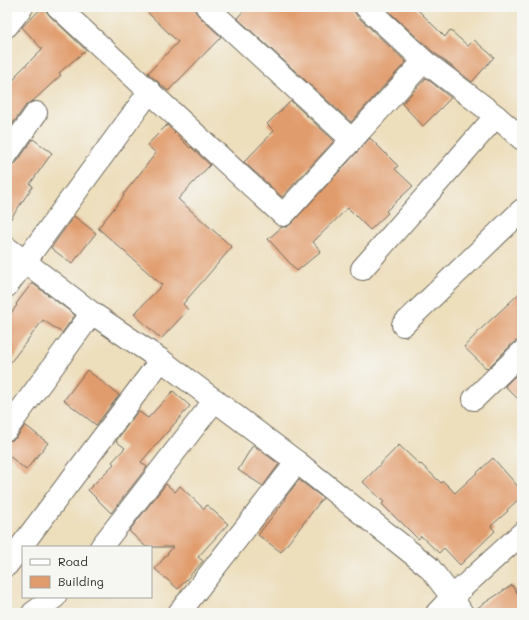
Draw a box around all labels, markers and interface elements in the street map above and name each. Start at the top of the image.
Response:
legend [22,546,152,598]
text: Road [58,553,88,569]
text: Building [58,573,104,589]

